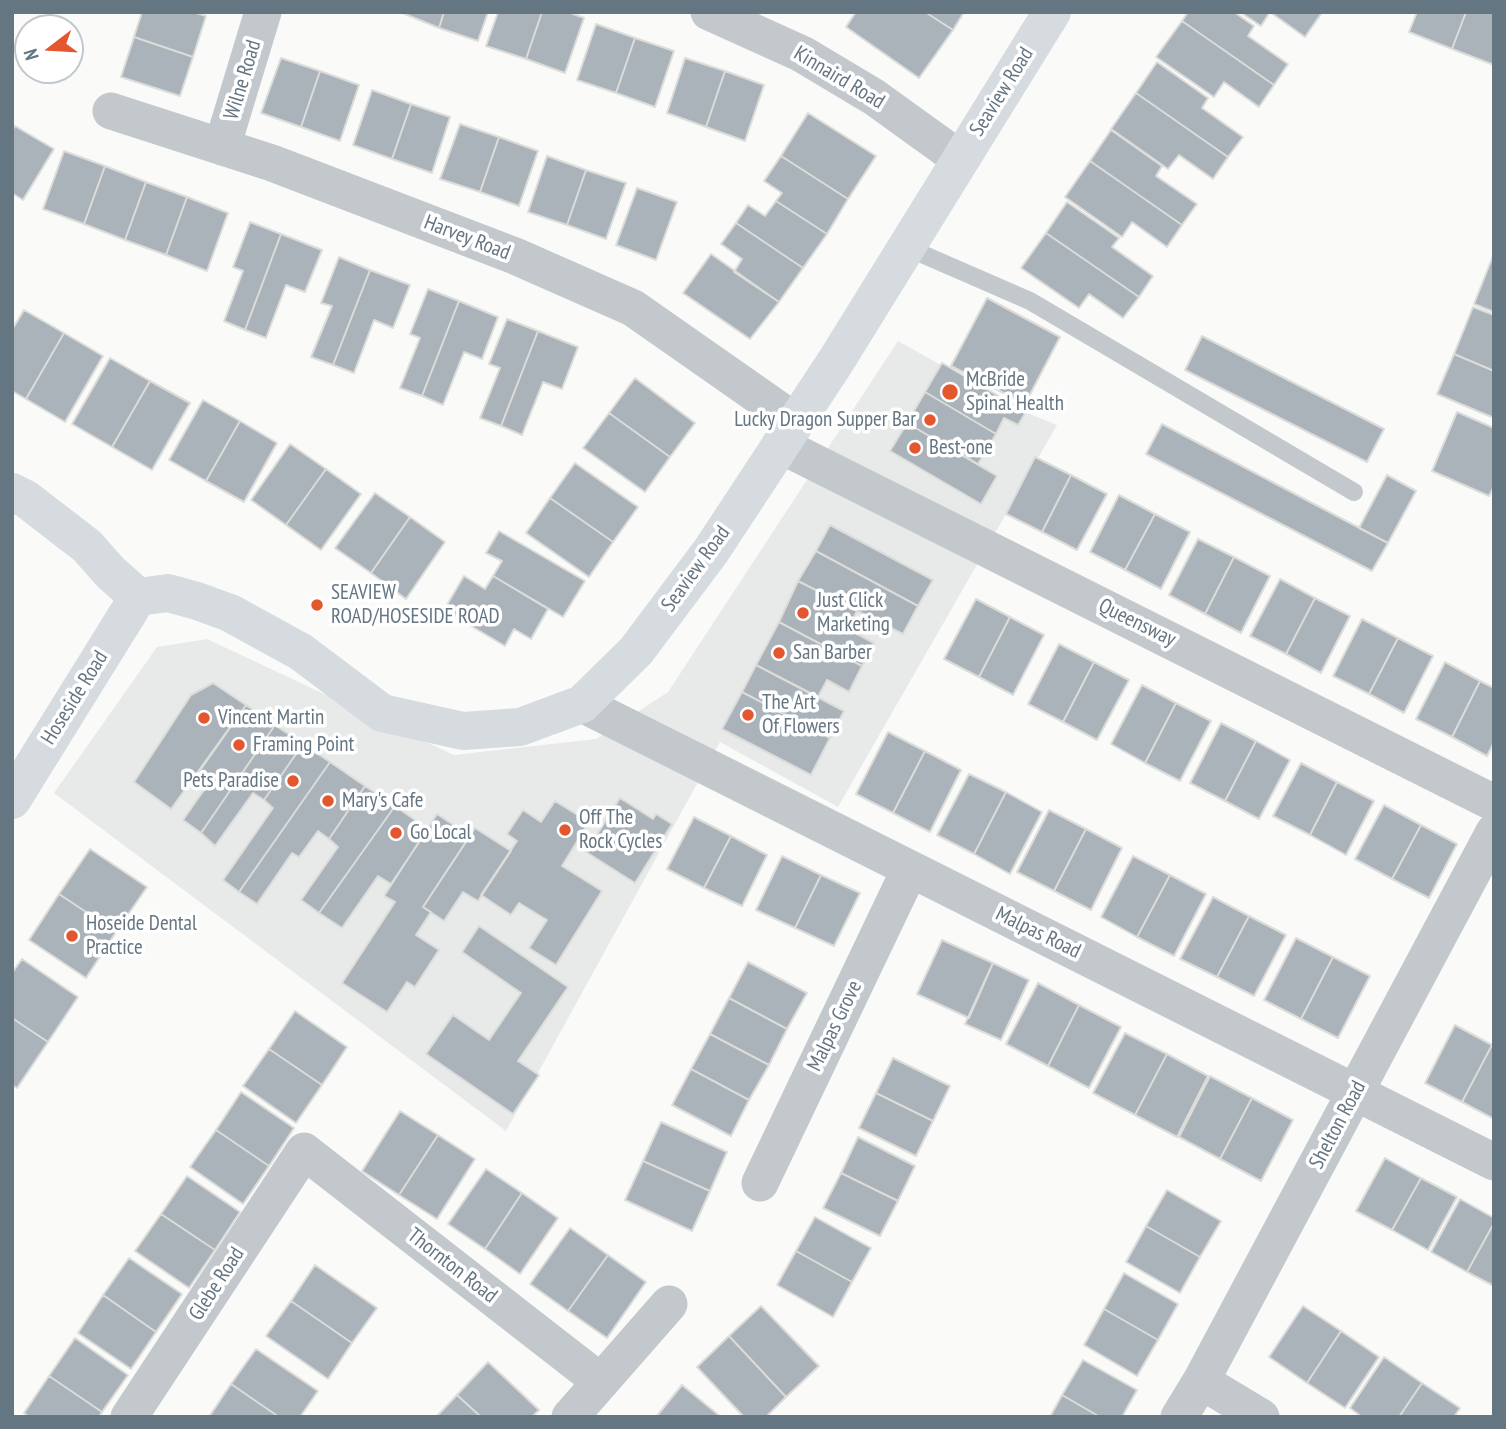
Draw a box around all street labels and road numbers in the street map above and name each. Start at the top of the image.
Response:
street label: Wilne Road [219,37,267,123]
street label: Kinnaird Road [789,41,889,115]
street label: Seaview Road [965,43,1039,141]
street label: Harvey Road [420,210,514,266]
street label: Seaview Road [656,521,736,617]
street label: Queensway [1094,594,1180,652]
street label: Hoseside Road [36,646,114,750]
street label: Malpas Road [991,902,1085,964]
street label: Malpas Grove [802,977,868,1075]
street label: Shelton Road [1304,1077,1372,1173]
street label: Thornton Road [402,1223,502,1309]
street label: Glebe Road [184,1243,250,1325]

